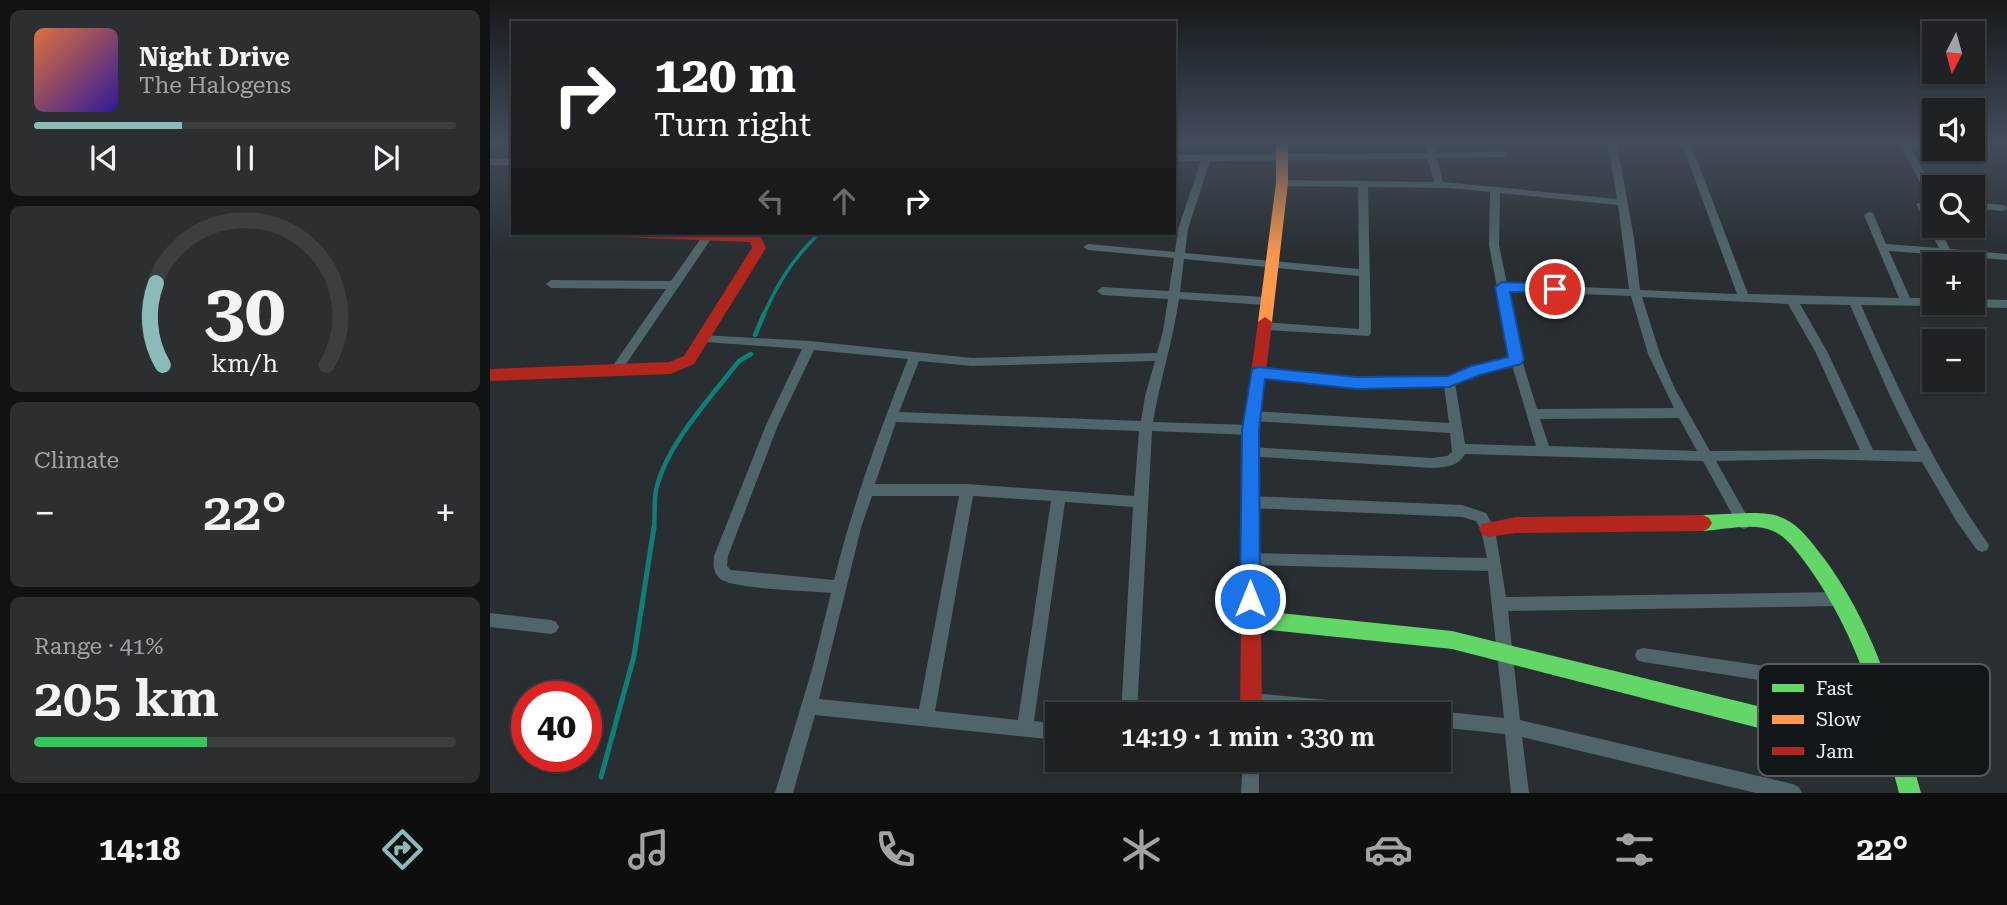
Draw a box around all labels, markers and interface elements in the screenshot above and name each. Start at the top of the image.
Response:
north arrow [1922,21,1984,84]
map controls [1922,21,1985,392]
text: Night Drive [139,42,290,72]
text: 120 m [654,47,796,104]
icon: right [539,49,630,140]
text: The Halogens [139,72,291,99]
button: sound [1922,98,1985,161]
text: Turn right [654,106,811,144]
icon: previous [85,139,123,177]
icon: pause [226,139,264,177]
icon: next [367,139,405,177]
button: search [1922,175,1985,238]
icon: left [752,182,790,220]
icon: ahead [825,182,863,220]
icon: right [898,182,936,220]
button: + [1922,252,1985,315]
pin [1525,259,1585,319]
text: 30 [204,268,286,353]
icon: arrive [1536,270,1574,308]
button: − [1922,329,1985,392]
text: km/h [212,348,278,377]
text: Climate [34,447,119,474]
text: 22° [203,482,287,543]
text: − [34,491,55,535]
text: + [435,491,456,535]
position arrow [1213,562,1287,636]
text: Range · 41% [34,633,163,660]
legend [1758,664,1990,776]
text: 205 km [34,668,219,729]
text: Fast [1816,677,1853,700]
speed limit sign: 40 [511,681,602,772]
text: Slow [1816,708,1861,731]
text: 14:19 · 1 min · 330 m [1121,722,1375,752]
text: Jam [1816,740,1854,763]
icon: directions [378,825,427,874]
icon: music [624,825,673,874]
icon: phone [871,825,920,874]
icon: climate [1117,825,1166,874]
icon: car [1364,825,1413,874]
icon: filters [1610,825,1659,874]
text: 14:18 [99,830,180,868]
text: 22° [1856,830,1908,868]

